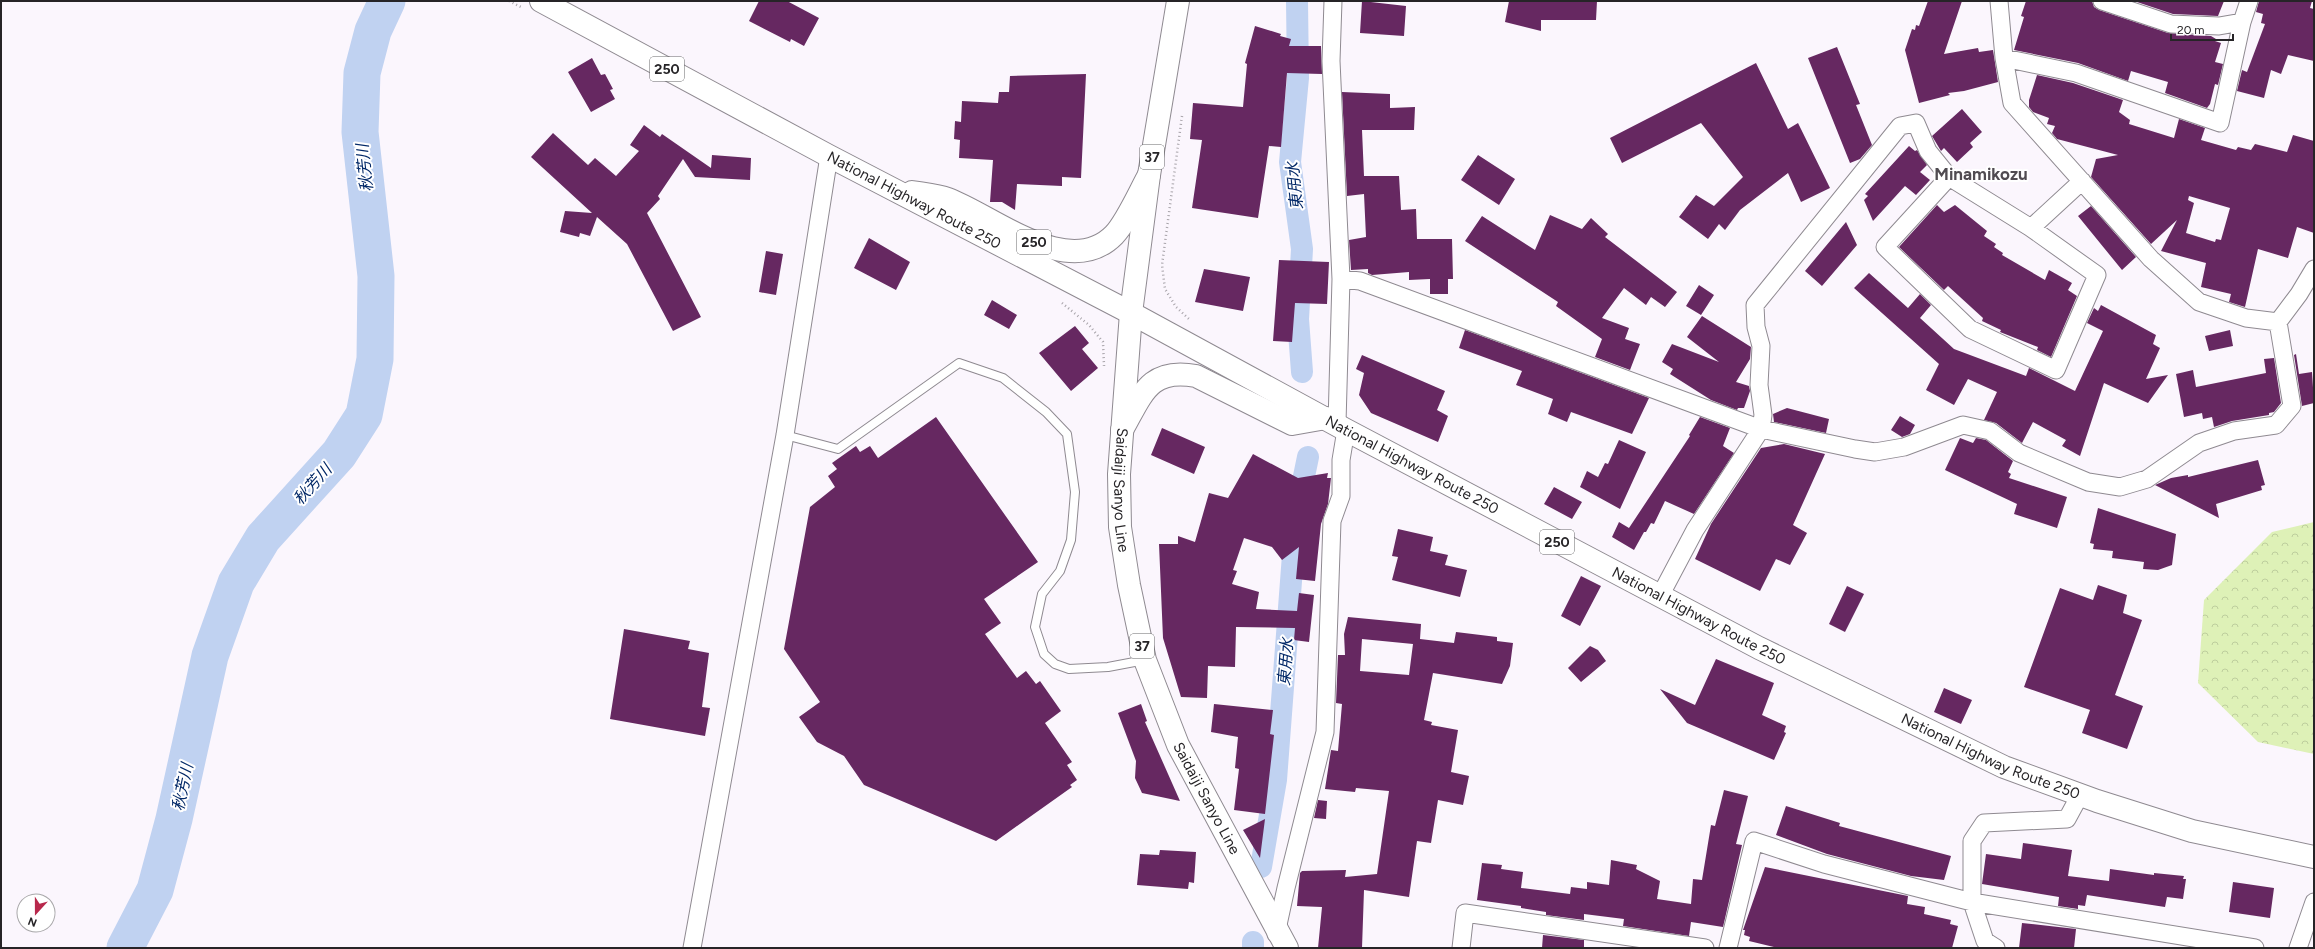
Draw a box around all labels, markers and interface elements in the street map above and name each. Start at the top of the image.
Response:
scale bar [2171,16,2233,42]
text: 20 m [2177,23,2205,37]
road number: 250 [650,57,684,81]
water label: 秋芳川 [352,141,376,193]
road number: 37 [1140,145,1164,169]
street label: National Highway Route 250 [824,148,1004,253]
water label: 東用水 [1282,159,1306,211]
district label: Minamikozu [1934,164,2028,184]
road number: 250 [1017,230,1051,254]
street label: National Highway Route 250 [1322,412,1502,518]
street label: Saidaiji Sanyo Line [1110,427,1133,553]
water label: 秋芳川 [289,459,337,509]
road number: 250 [1540,530,1574,554]
street label: National Highway Route 250 [1609,563,1789,669]
road number: 37 [1130,634,1154,658]
water label: 東用水 [1274,635,1297,687]
street label: National Highway Route 250 [1898,709,2082,803]
street label: Saidaiji Sanyo Line [1169,739,1244,857]
water label: 秋芳川 [168,760,197,813]
north arrow [16,893,56,933]
text: N [26,914,39,929]

